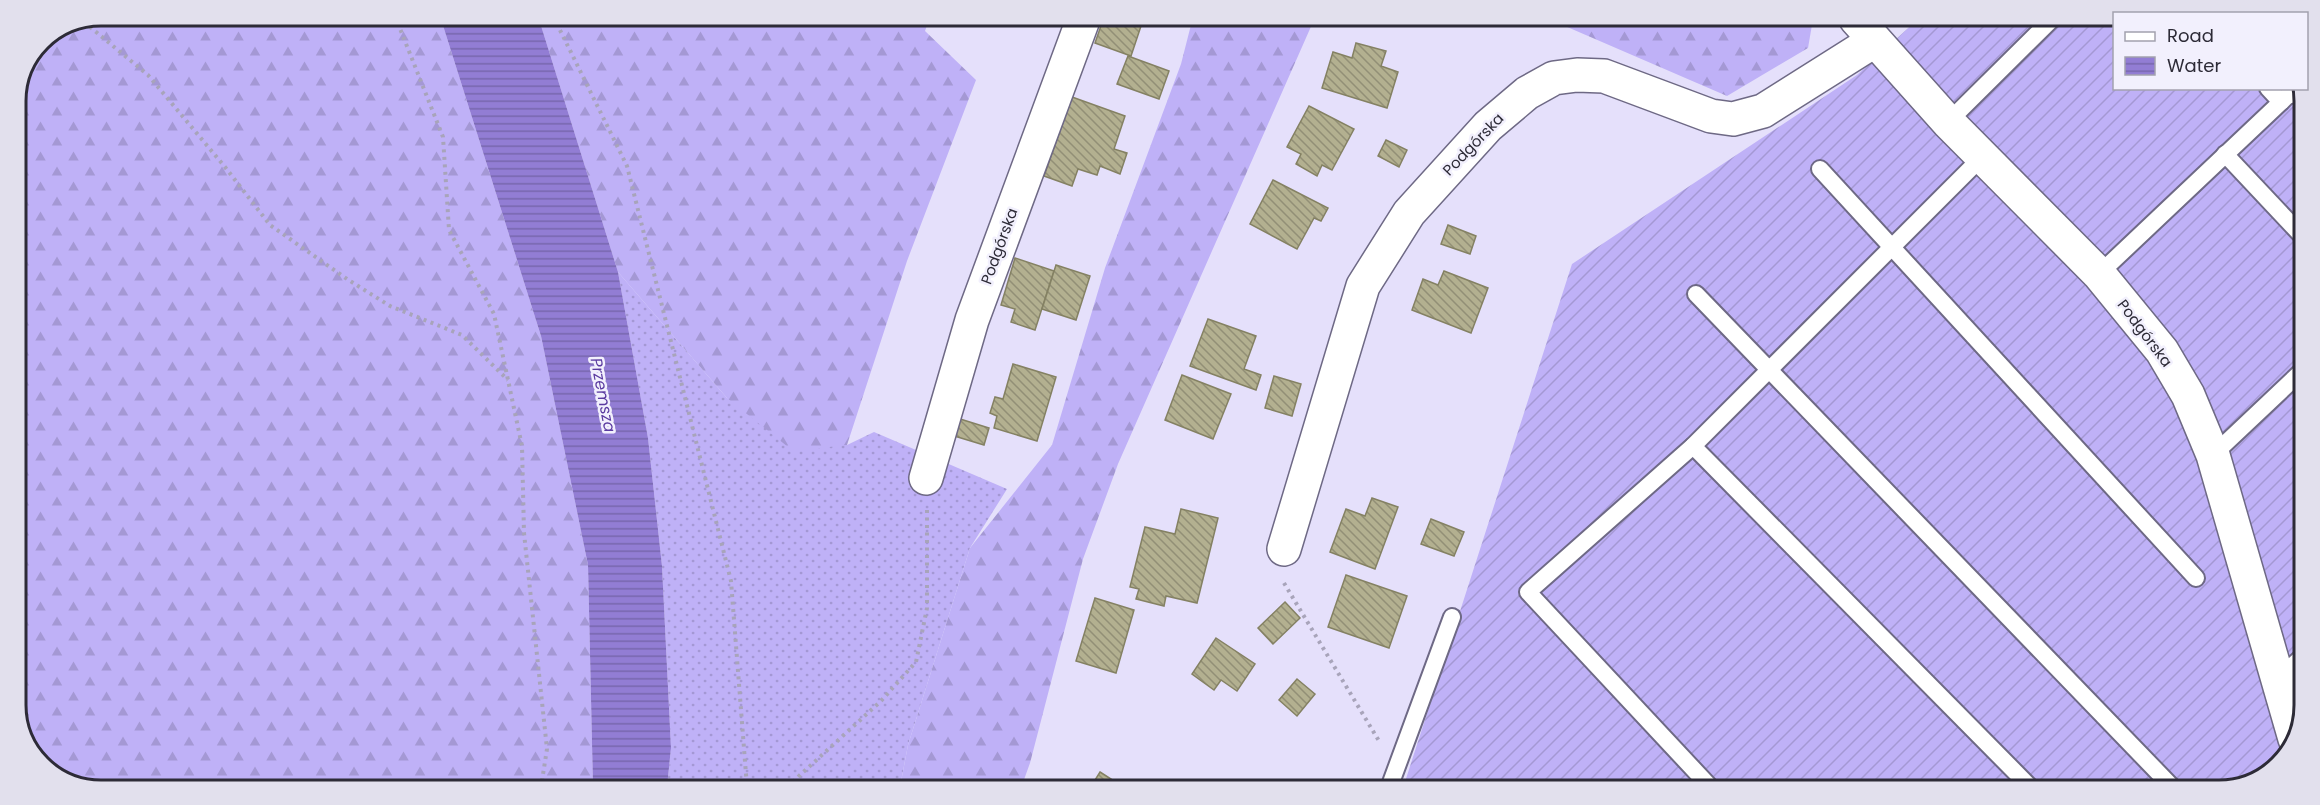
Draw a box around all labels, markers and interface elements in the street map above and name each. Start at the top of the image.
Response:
legend [2113,12,2308,90]
text: Road [2167,23,2214,48]
text: Water [2167,53,2221,78]
street label: Podgórska [1438,108,1508,180]
street label: Podgórska [976,205,1022,287]
street label: Podgórska [2113,295,2177,371]
water label: Przemsza [585,356,622,434]

